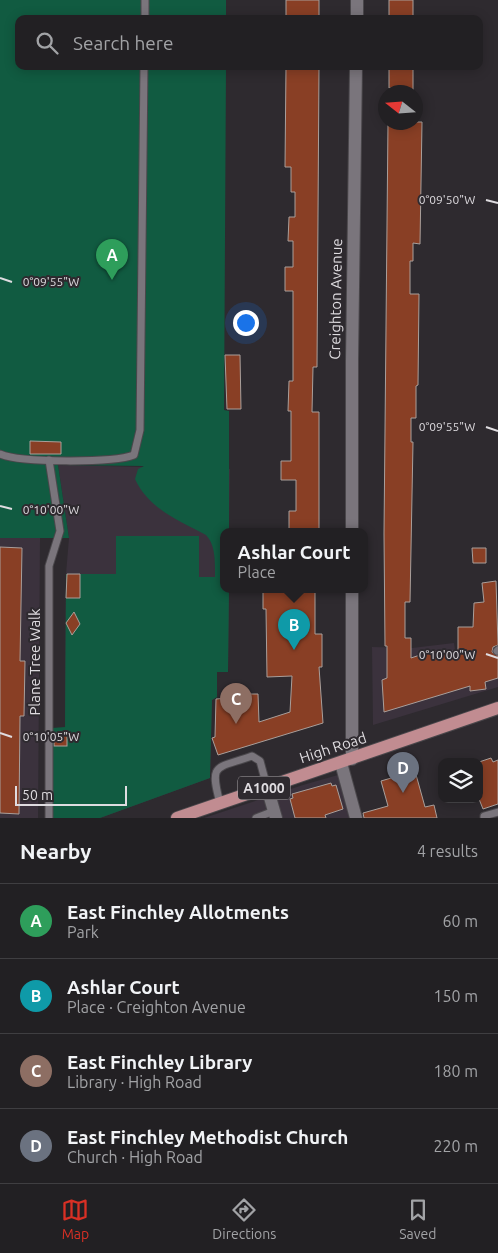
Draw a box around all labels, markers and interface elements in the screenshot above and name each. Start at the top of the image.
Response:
search box [15,15,483,70]
icon: search [33,29,61,57]
text: Search here [73,32,173,54]
north arrow [378,85,423,130]
text: 0°09'50"W [419,193,475,206]
street label: Creighton Avenue [326,238,345,360]
pin: A [96,239,128,280]
text: 0°09'55"W [23,275,79,288]
your location [233,310,259,336]
text: 0°09'55"W [419,420,475,433]
text: 0°10'00"W [23,503,79,516]
popup [220,528,368,593]
text: Ashlar Court [238,541,350,563]
text: Place [238,563,276,581]
street label: Plane Tree Walk [26,608,43,716]
pin: B [278,609,310,650]
text: 0°10'00"W [419,648,475,661]
pin: C [220,683,252,724]
street label: High Road [297,729,368,766]
text: 0°10'05"W [23,730,79,743]
pin: D [387,752,419,793]
map controls [438,758,483,803]
button: layers [438,758,483,803]
road number: A1000 [238,776,290,800]
scale bar [15,783,128,806]
text: 50 m [22,787,53,803]
text: Nearby [20,839,91,863]
text: 4 results [417,842,478,860]
text: East Finchley Allotments [67,901,289,923]
text: A [30,912,42,930]
text: 60 m [442,912,478,930]
text: Park [67,923,99,941]
text: Ashlar Court [67,976,180,998]
text: B [31,987,41,1005]
text: 150 m [433,987,478,1005]
text: Place · Creighton Avenue [67,998,246,1016]
text: East Finchley Library [67,1051,252,1073]
text: C [31,1062,41,1080]
text: 180 m [433,1062,478,1080]
text: Library · High Road [67,1073,202,1091]
text: East Finchley Methodist Church [67,1126,348,1148]
text: D [30,1137,42,1155]
text: 220 m [433,1137,478,1155]
text: Church · High Road [67,1148,203,1166]
tab: Map [61,1196,89,1242]
tab: Directions [212,1196,276,1242]
tab: Saved [399,1196,437,1242]

